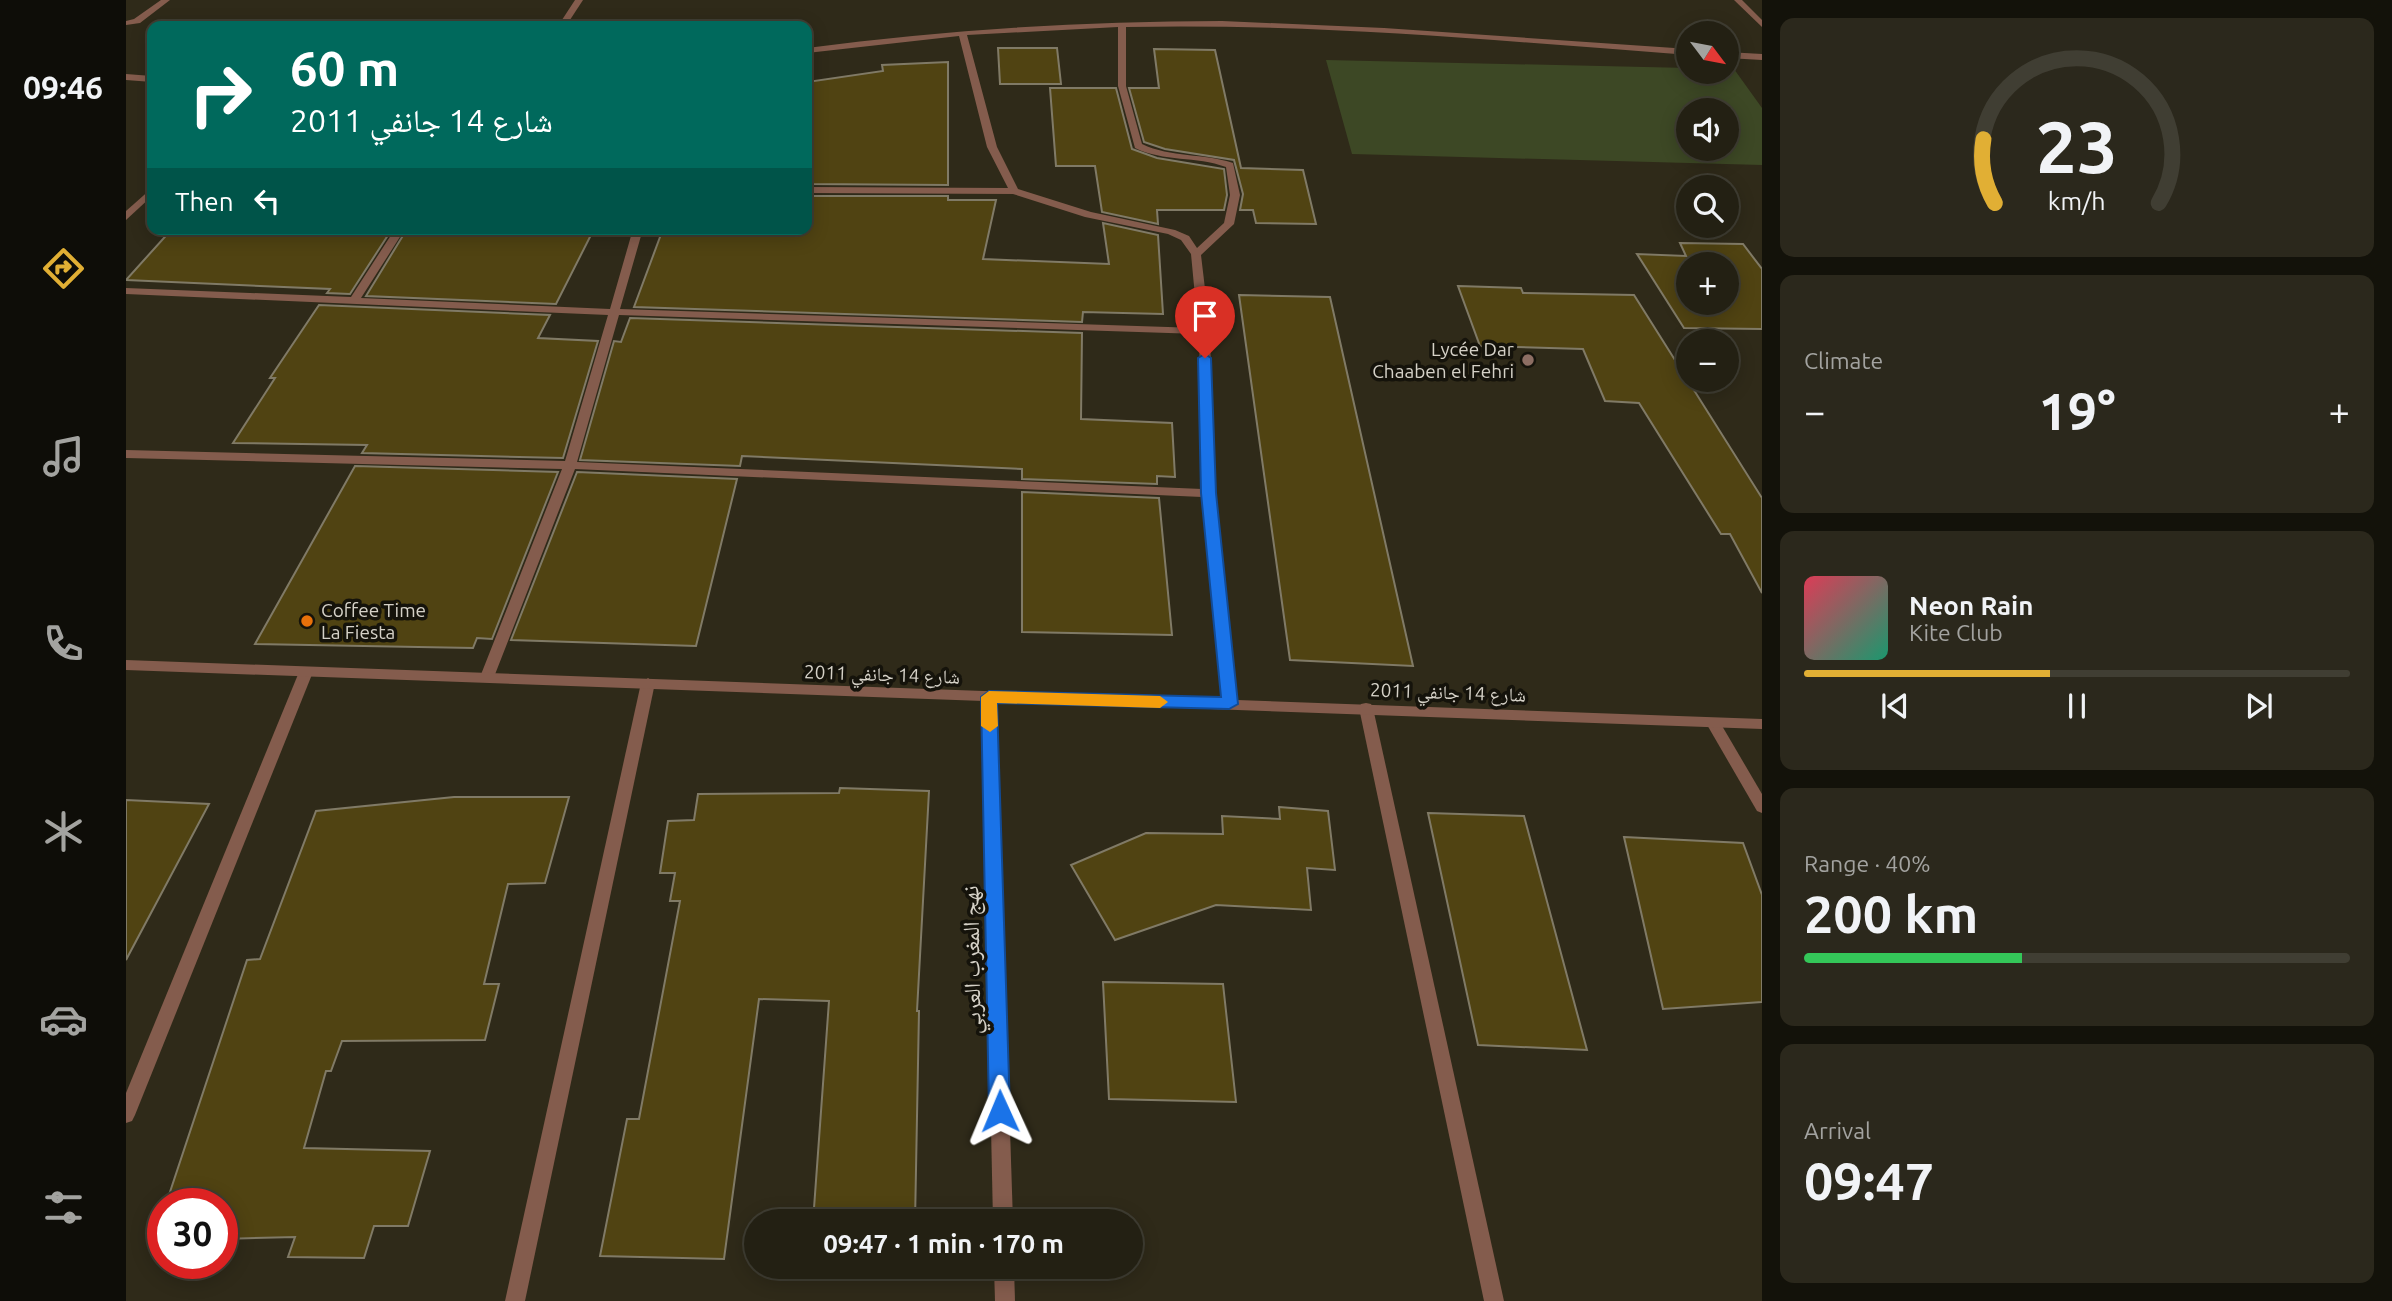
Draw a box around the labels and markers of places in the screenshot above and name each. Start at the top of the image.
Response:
pin [1175,286,1235,358]
place label: Lycée Dar Chaaben el Fehri [1372,338,1514,382]
marker: Lycée Dar Chaaben el Fehri [1520,352,1536,368]
place label: Coffee Time La Fiesta [321,599,426,643]
marker: Coffee Time La Fiesta [299,613,315,629]

